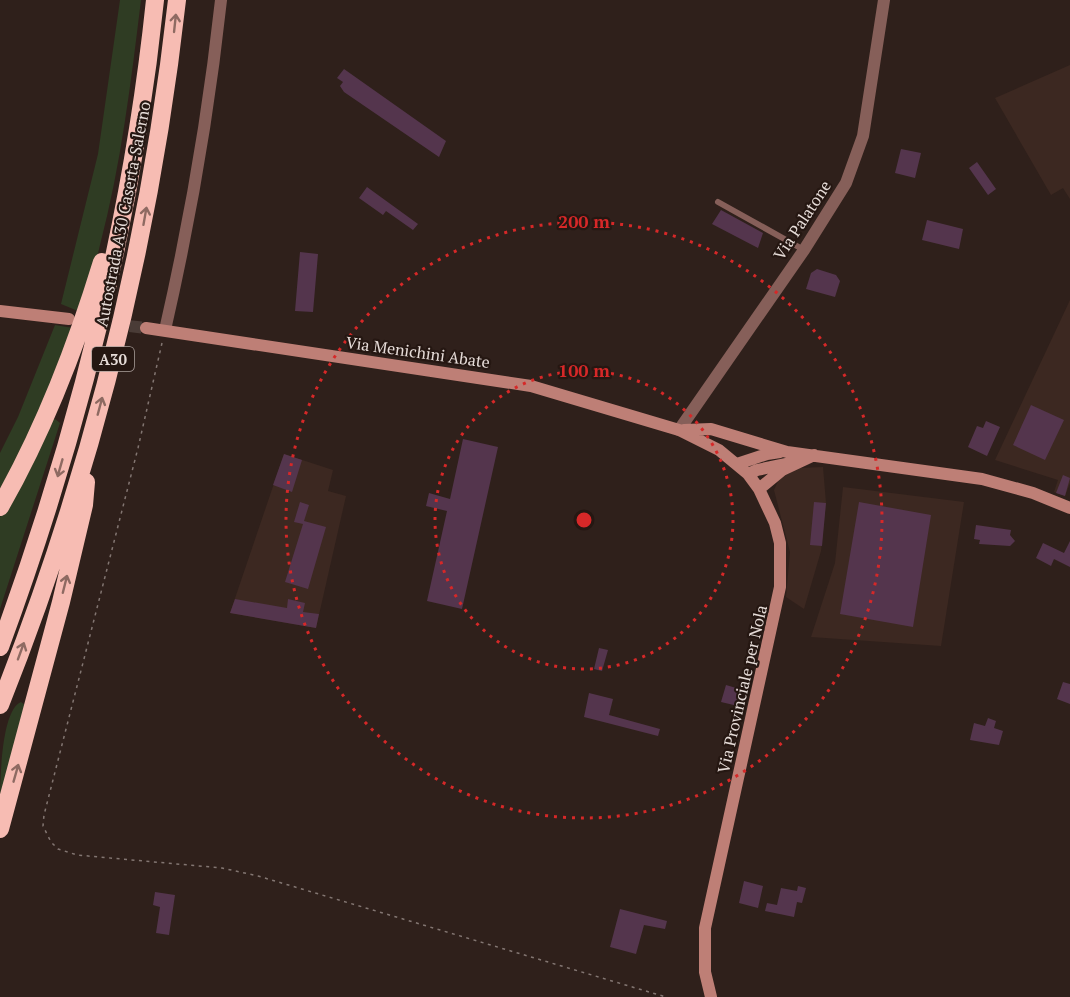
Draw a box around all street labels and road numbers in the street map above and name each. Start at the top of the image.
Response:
street label: Autostrada A30 Caserta-Salerno [90,99,156,328]
street label: Via Palatone [768,176,836,264]
street label: Via Menichini Abate [345,331,491,373]
road number: A30 [92,347,134,371]
street label: Via Provinciale per Nola [712,603,772,775]

